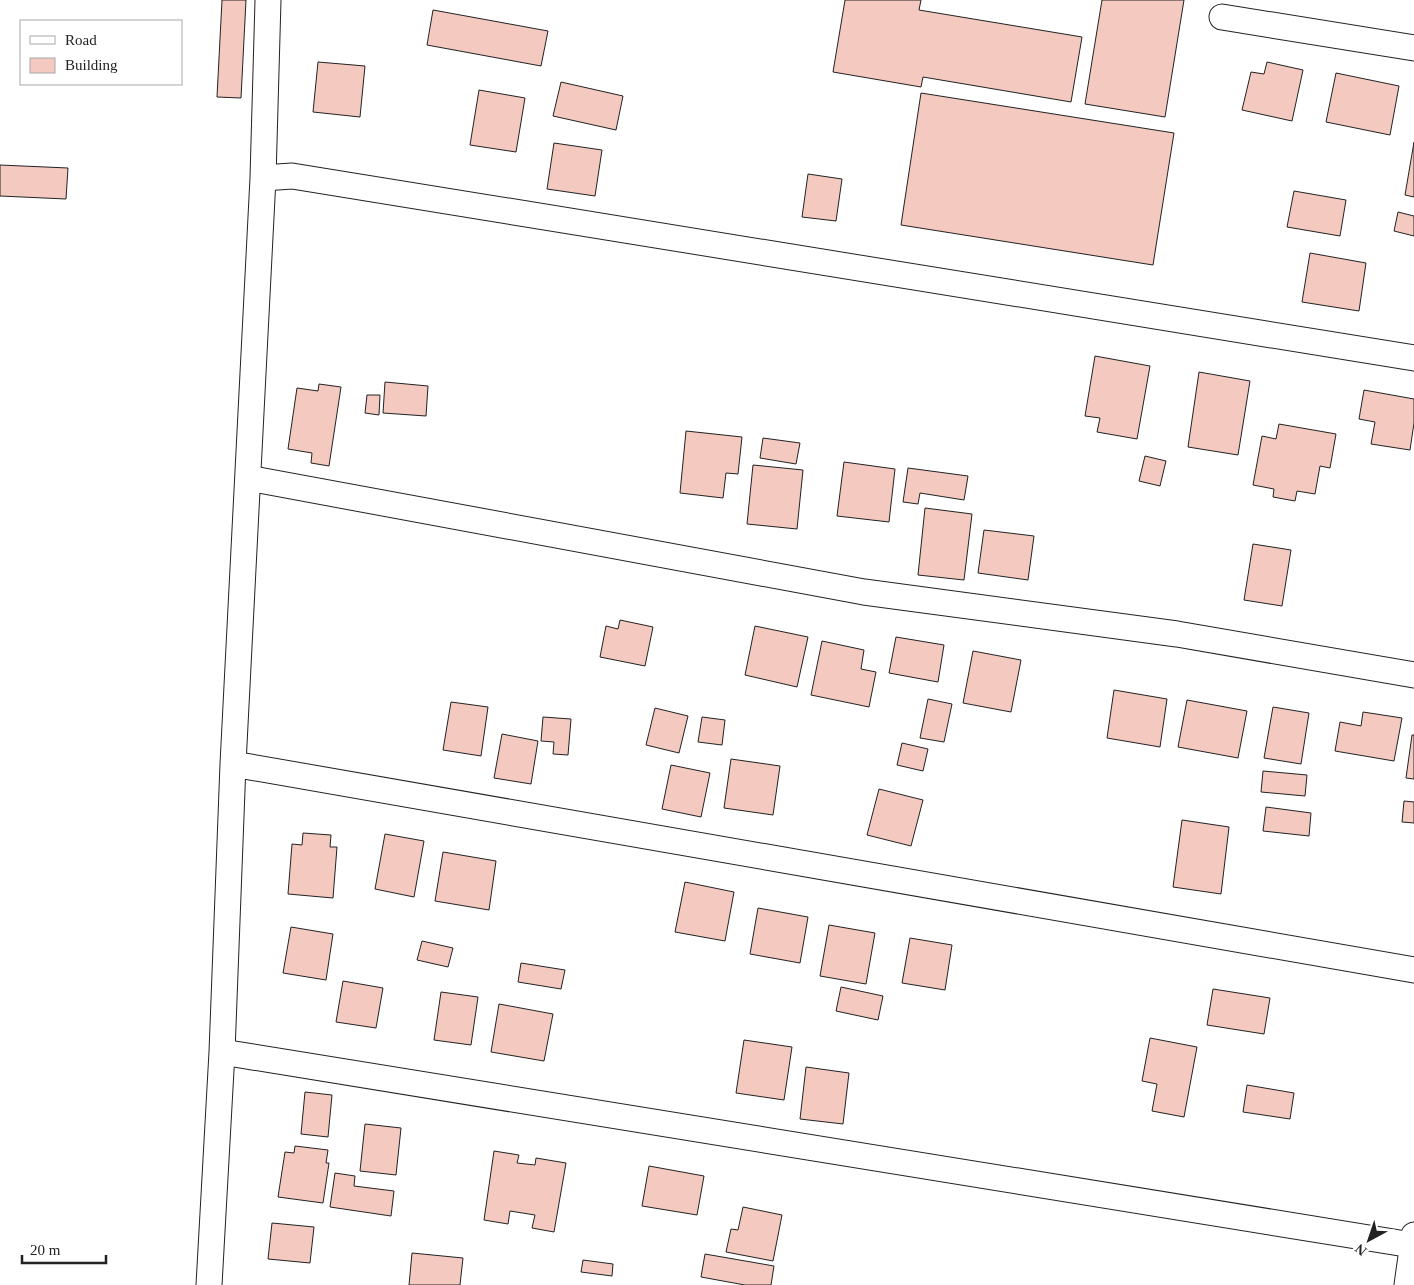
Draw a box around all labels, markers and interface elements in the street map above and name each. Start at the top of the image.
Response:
legend [20,20,182,85]
text: Road [65,32,97,48]
text: Building [65,57,118,73]
north arrow [1344,1215,1394,1265]
scale bar [22,1232,106,1264]
text: N [1352,1241,1370,1259]
text: 20 m [30,1242,61,1258]

